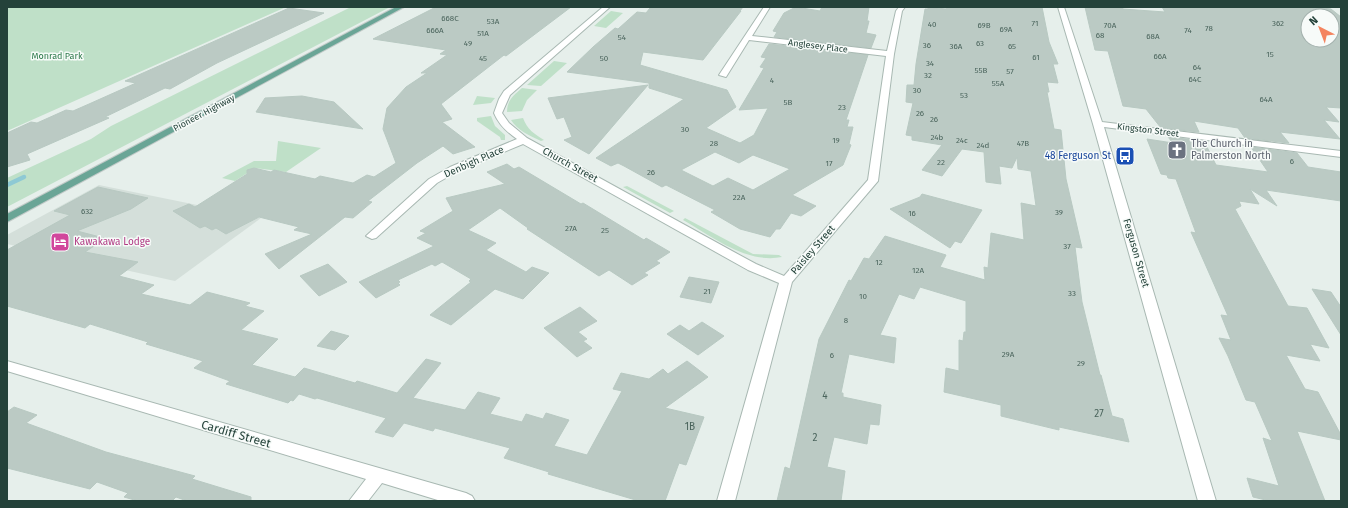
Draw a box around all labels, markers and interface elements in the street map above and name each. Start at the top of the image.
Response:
north arrow [1300,8,1340,48]
house number: 668C [441,14,459,23]
text: N [1307,14,1321,28]
house number: 53A [487,17,500,26]
house number: 71 [1032,19,1038,28]
house number: 362 [1272,19,1284,28]
house number: 40 [928,20,937,29]
house number: 69B [977,21,991,30]
house number: 70A [1104,21,1117,30]
house number: 78 [1205,24,1213,33]
house number: 69A [1000,25,1013,34]
house number: 666A [426,26,444,35]
house number: 74 [1184,26,1192,35]
house number: 51A [477,29,489,38]
house number: 68 [1096,31,1105,40]
house number: 68A [1146,32,1160,41]
house number: 54 [618,33,627,42]
street label: Anglesey Place [788,37,849,55]
house number: 49 [464,39,472,48]
house number: 63 [976,39,984,48]
house number: 36 [923,41,931,50]
house number: 36A [950,42,963,51]
house number: 65 [1008,42,1016,51]
house number: 15 [1266,50,1274,59]
park label: Monrad Park [31,51,83,61]
house number: 66A [1153,52,1167,61]
house number: 61 [1032,53,1040,62]
house number: 45 [479,54,487,63]
house number: 50 [600,54,609,63]
house number: 34 [926,59,935,68]
house number: 64 [1193,63,1202,72]
house number: 55B [975,66,988,75]
house number: 57 [1006,67,1014,76]
house number: 32 [924,71,932,80]
house number: 64C [1189,75,1202,84]
house number: 4 [770,76,775,85]
house number: 55A [992,79,1005,88]
house number: 30 [913,86,922,95]
house number: 53 [960,91,968,100]
street label: Pioneer Highway [172,92,237,133]
house number: 64A [1259,95,1273,104]
house number: 5B [784,98,793,107]
house number: 23 [838,103,846,112]
house number: 26 [916,109,924,118]
house number: 26 [930,115,938,124]
street label: Kingston Street [1116,121,1180,139]
house number: 30 [681,125,690,134]
house number: 24b [931,133,944,142]
house number: 19 [832,136,840,145]
house number: 24c [956,136,968,145]
place label: The Church in Palmerston North [1191,138,1271,162]
house number: 28 [710,139,719,148]
house number: 47B [1017,139,1029,148]
church icon: The Church in Palmerston North [1166,139,1188,161]
house number: 24d [977,141,990,150]
street label: Denbigh Place [442,143,506,181]
street label: Church Street [540,145,600,185]
bus stop icon: 48 Ferguson St [1114,145,1136,167]
place label: 48 Ferguson St [1045,150,1111,162]
house number: 6 [1290,157,1294,166]
house number: 22 [937,158,945,167]
house number: 17 [825,159,833,168]
house number: 26 [647,168,655,177]
house number: 22A [733,193,746,202]
house number: 632 [81,207,93,216]
house number: 39 [1055,208,1063,217]
house number: 16 [908,209,916,218]
street label: Ferguson Street [1120,217,1152,289]
street label: Paisley Street [788,223,838,277]
house number: 27A [565,224,577,233]
house number: 25 [601,226,609,235]
hotel icon: Kawakawa Lodge [49,231,71,253]
place label: Kawakawa Lodge [74,236,150,248]
house number: 37 [1063,242,1071,251]
house number: 12 [875,258,883,267]
house number: 12A [912,266,924,275]
house number: 21 [703,287,711,296]
house number: 33 [1068,289,1076,298]
house number: 10 [859,292,867,301]
house number: 8 [844,316,849,325]
house number: 29A [1002,350,1015,359]
house number: 6 [830,351,834,360]
house number: 29 [1077,359,1085,368]
house number: 4 [822,390,828,402]
house number: 27 [1094,408,1104,420]
street label: Cardiff Street [200,417,273,451]
house number: 1B [685,421,695,433]
house number: 2 [813,432,818,444]

